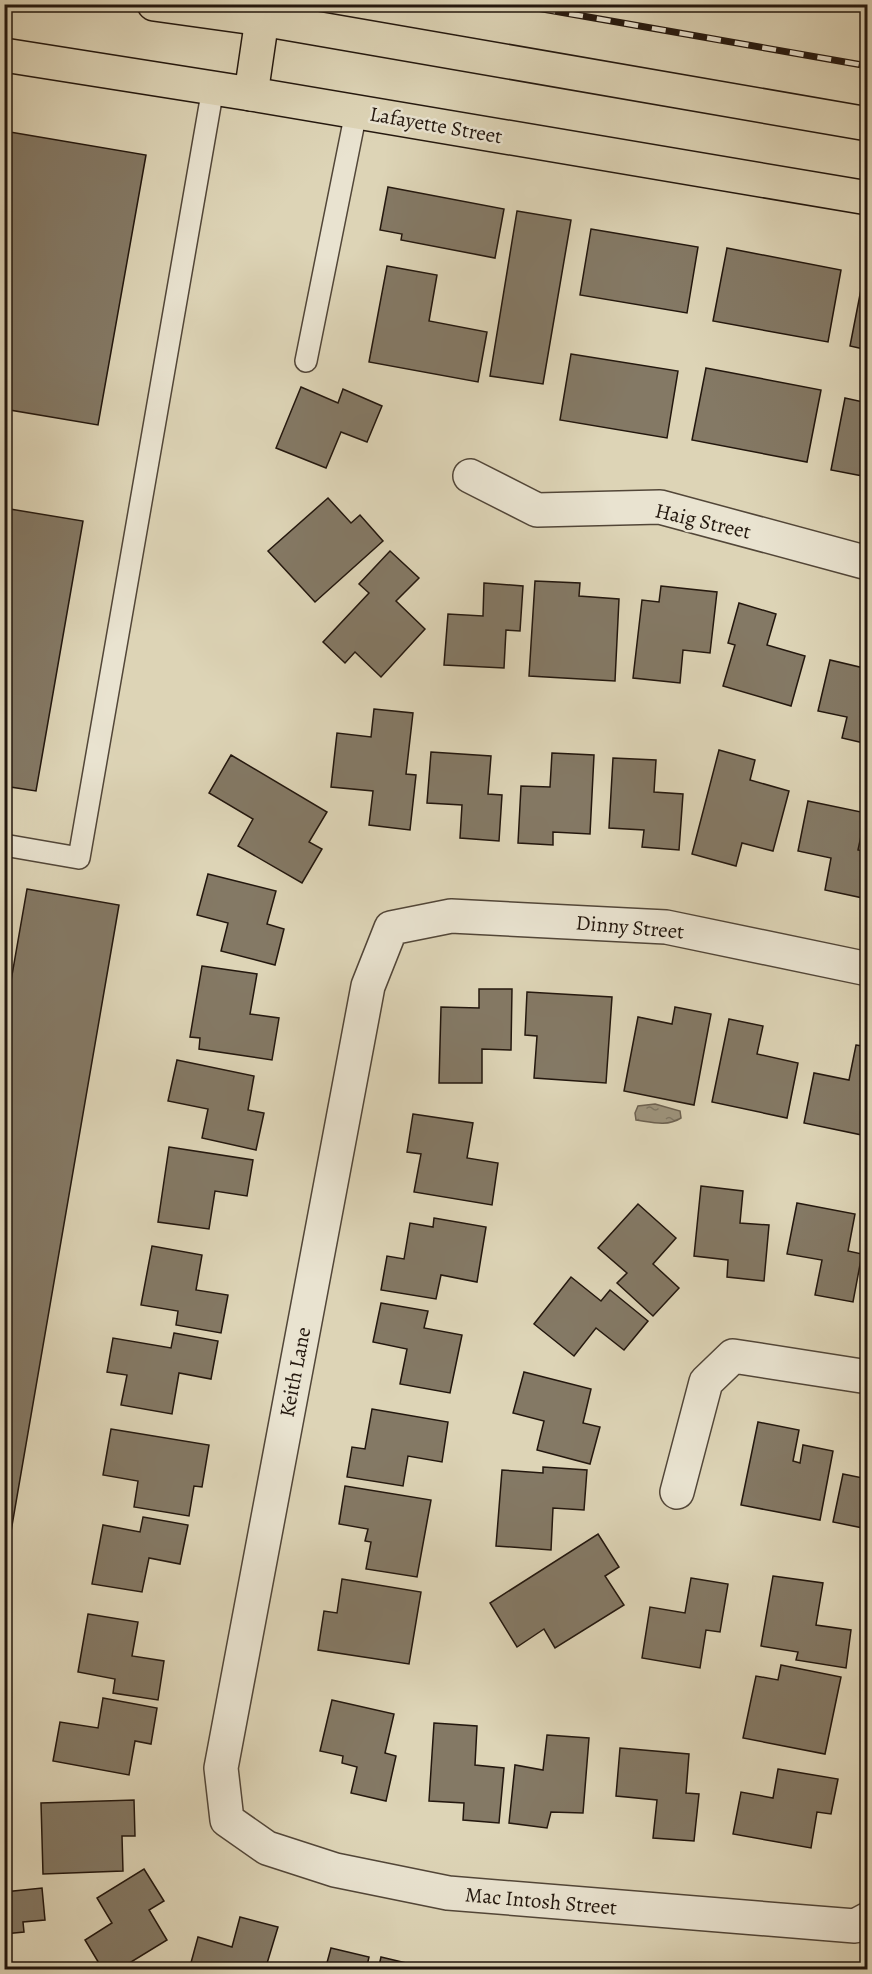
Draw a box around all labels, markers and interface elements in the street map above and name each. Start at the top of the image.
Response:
street label: Lafayette Street [368,100,505,150]
street label: Haig Street [652,496,754,546]
street label: Dinny Street [575,908,685,946]
street label: Keith Lane [273,1324,317,1420]
street label: Mac Intosh Street [464,1880,618,1922]

